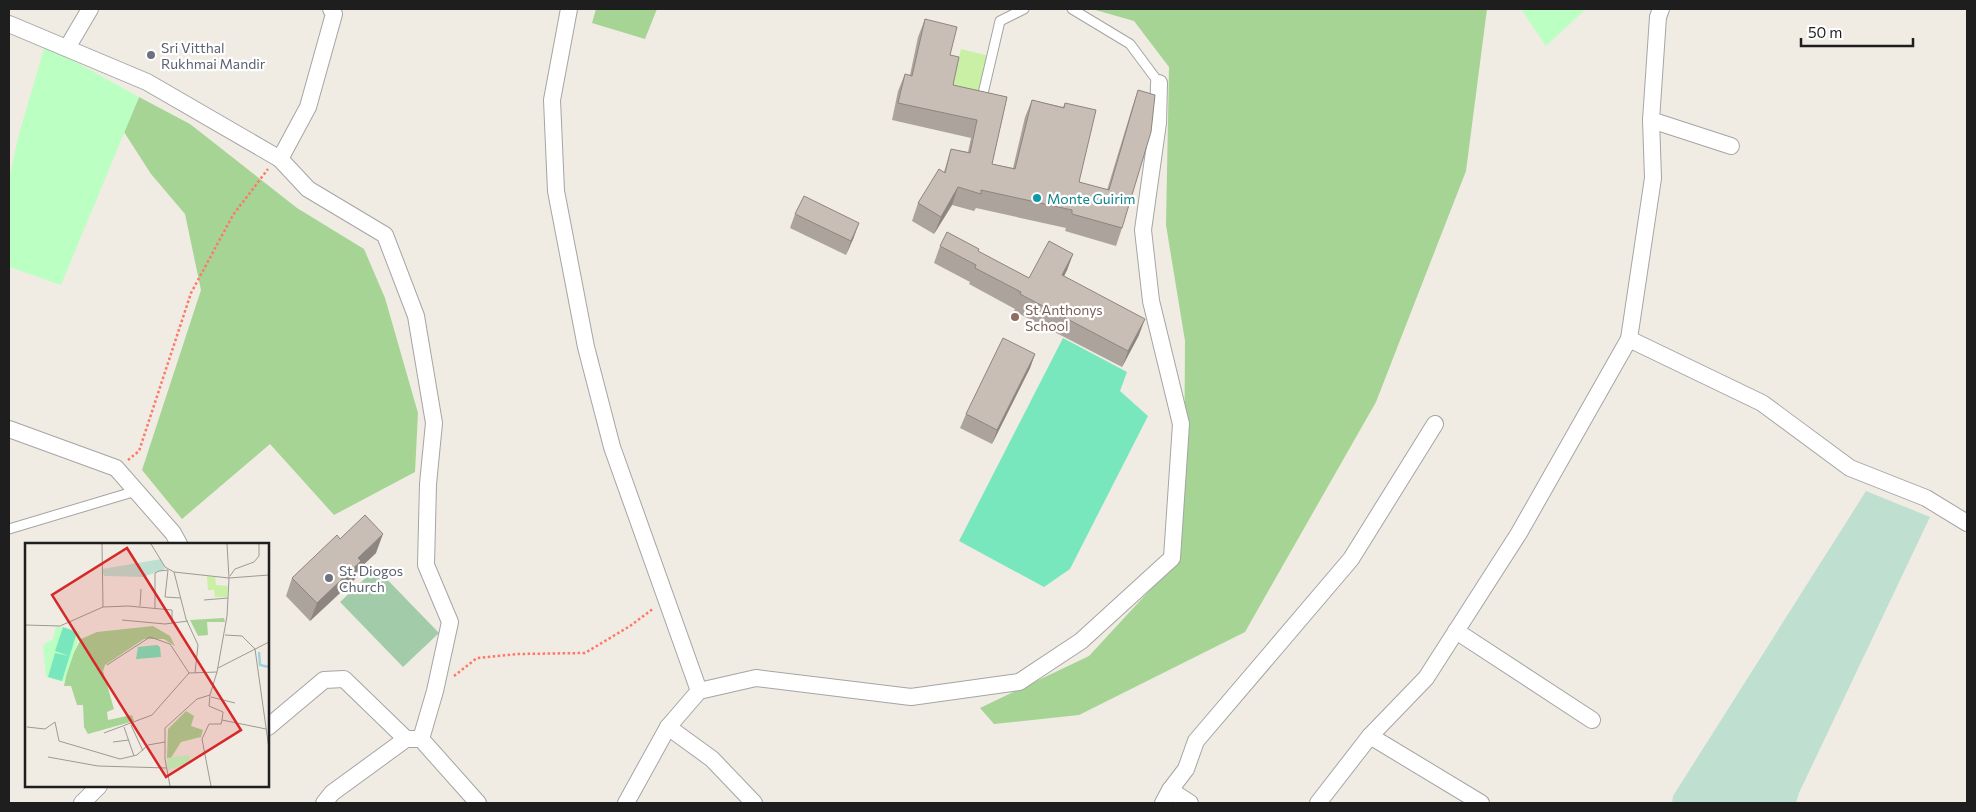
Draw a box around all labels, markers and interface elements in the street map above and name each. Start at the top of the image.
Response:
scale bar [1801,15,1914,47]
text: 50 m [1808,23,1842,41]
place label: Sri Vitthal Rukhmai Mandir [161,39,266,72]
marker: Sri Vitthal Rukhmai Mandir [145,49,157,61]
place label: Monte Guirim [1047,190,1136,207]
marker: Monte Guirim [1031,192,1043,204]
place label: St Anthonys School [1025,301,1103,334]
marker: St Anthonys School [1009,311,1021,323]
inset map [25,543,269,787]
place label: St. Diogos Church [339,562,403,595]
marker: St. Diogos Church [323,572,335,584]

